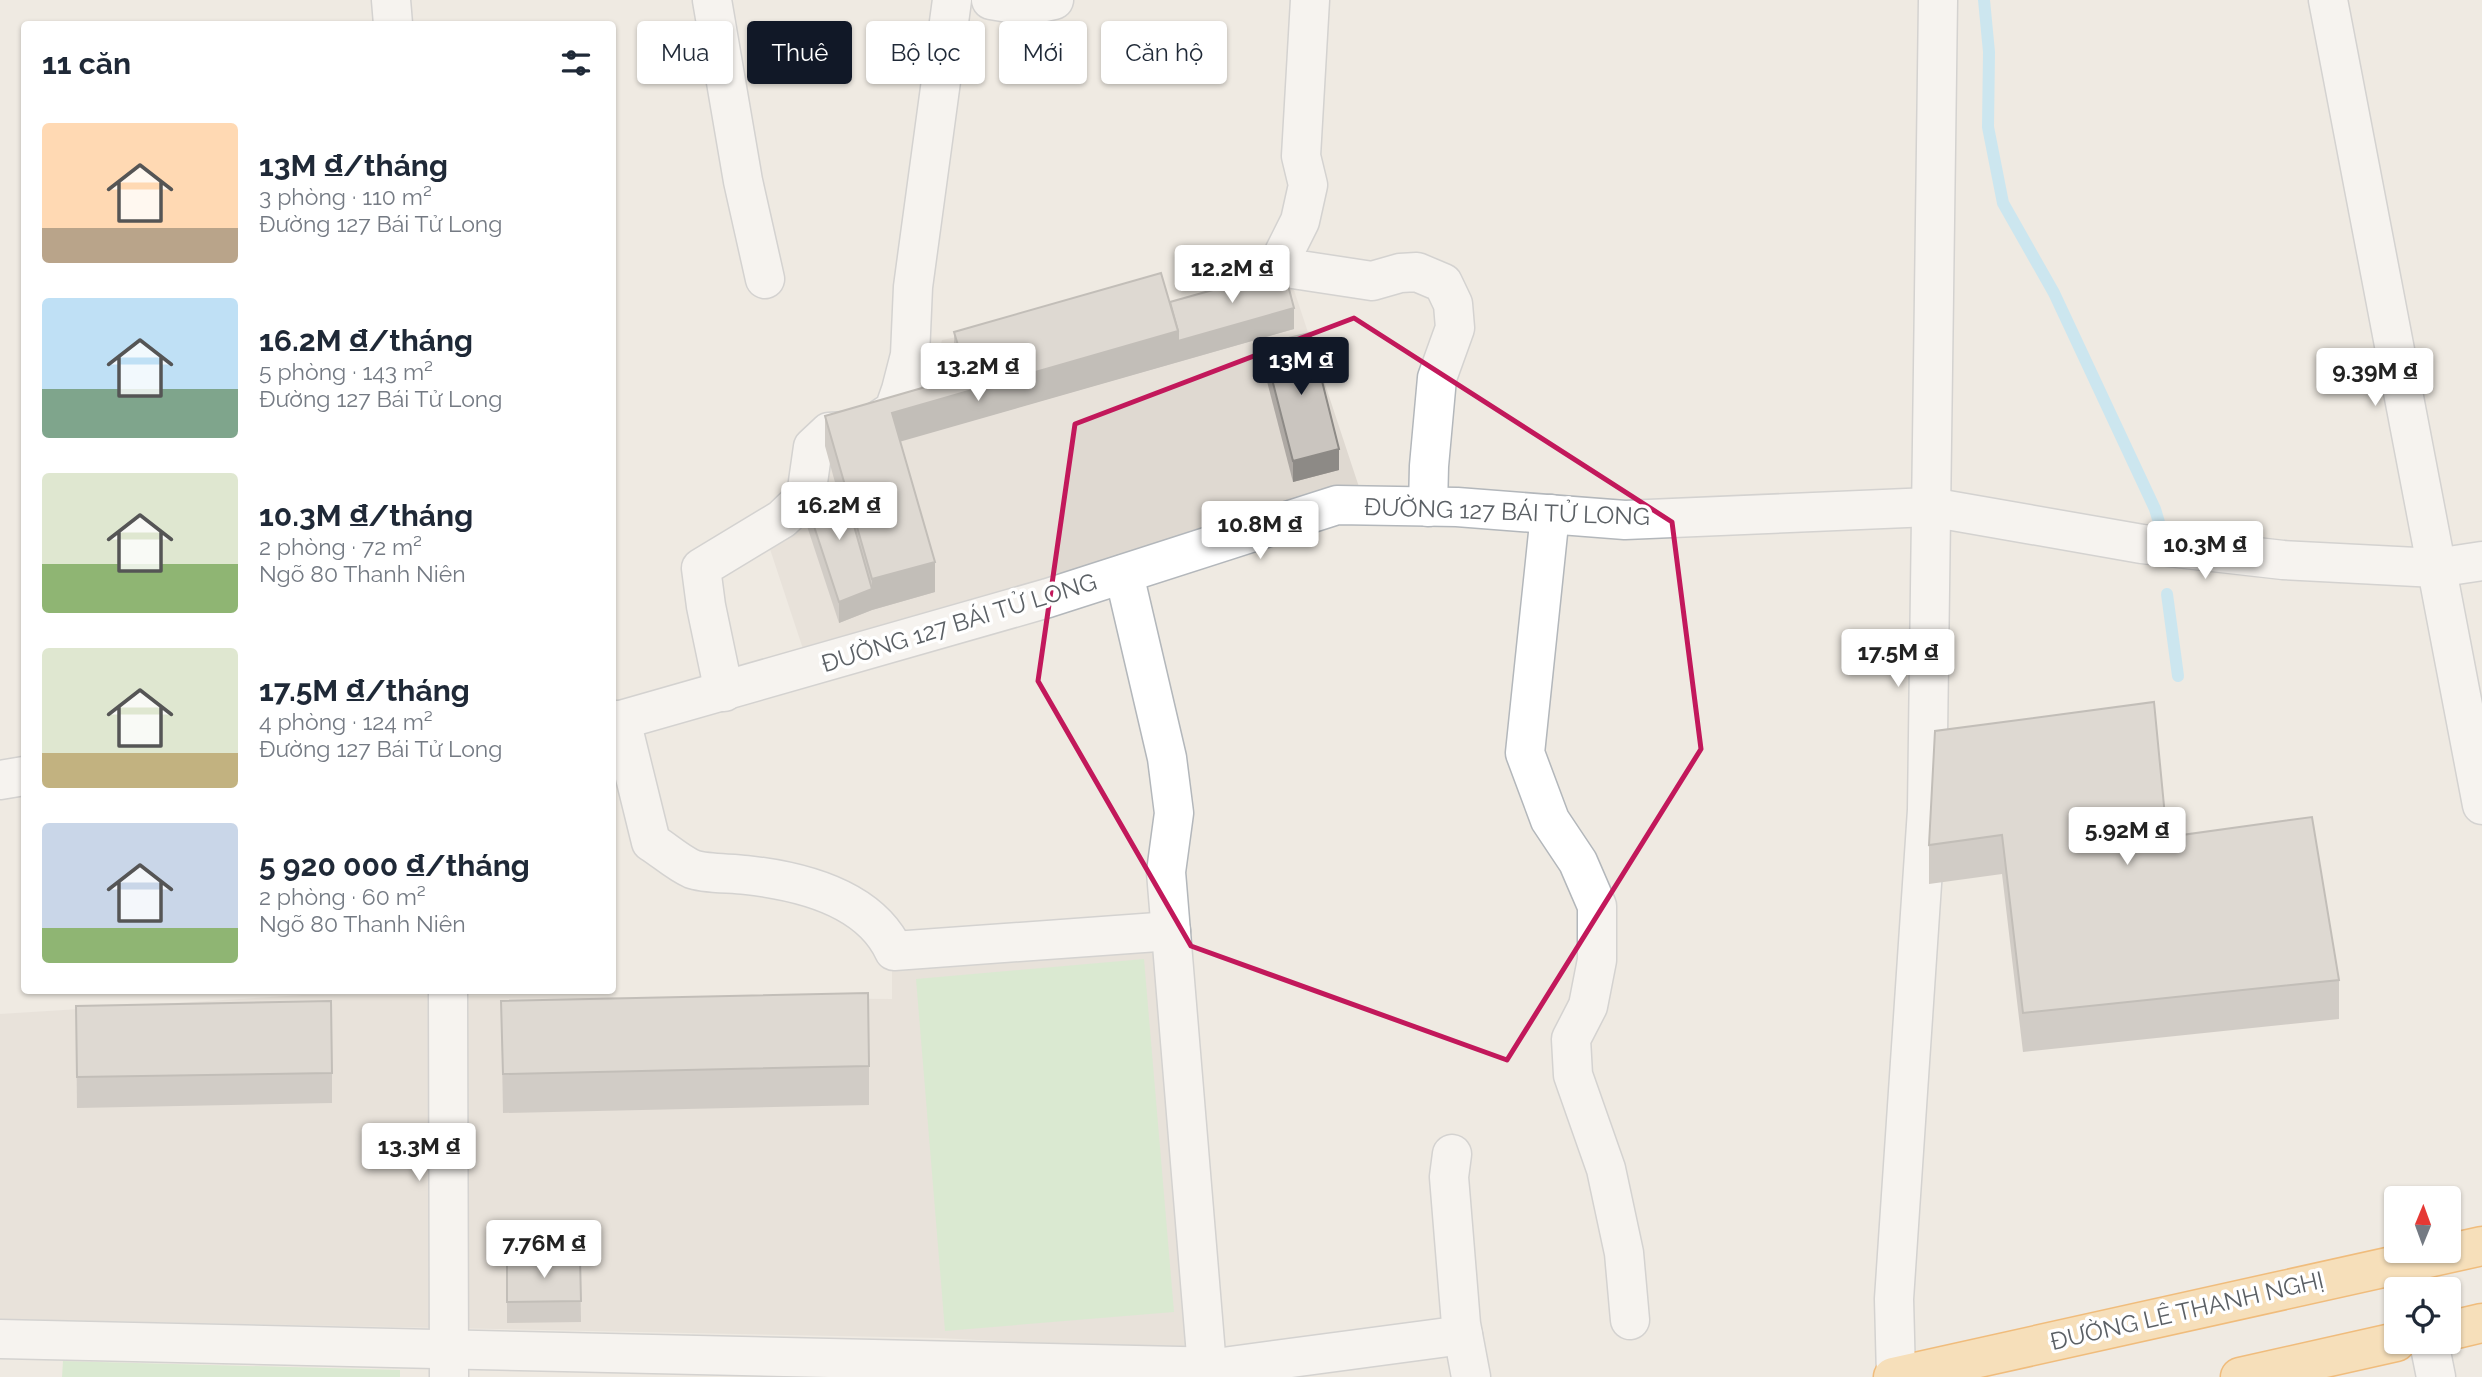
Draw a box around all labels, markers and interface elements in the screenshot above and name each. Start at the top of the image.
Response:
chip: Mua [637,21,733,84]
chip: Thuê [747,21,852,84]
chip: Bộ lọc [866,21,985,84]
chip: Mới [999,21,1087,84]
chip: Căn hộ [1101,21,1227,84]
icon: filters [557,44,595,82]
text: 11 căn [42,46,131,81]
text: 13M ₫/tháng [259,148,448,183]
icon: home [98,151,182,235]
text: 3 phòng · 110 m² [259,183,432,210]
text: Đường 127 Bái Tử Long [259,210,503,237]
pin: 12.2M ₫ [1167,246,1297,305]
text: 12.2M ₫ [1191,254,1273,281]
text: 16.2M ₫/tháng [259,323,473,358]
icon: home [98,326,182,410]
pin: 13M ₫ [1252,338,1350,397]
pin: 13.2M ₫ [913,344,1043,403]
text: 13M ₫ [1269,346,1333,373]
pin: 9.39M ₫ [2310,348,2440,408]
text: 13.2M ₫ [937,352,1019,379]
text: 9.39M ₫ [2332,357,2418,384]
text: 5 phòng · 143 m² [259,358,433,385]
text: Đường 127 Bái Tử Long [259,385,503,412]
pin: 16.2M ₫ [774,482,904,542]
text: 16.2M ₫ [797,491,881,518]
street label: ĐƯỜNG 127 BÁI TỬ LONG [1364,492,1651,531]
text: 10.3M ₫/tháng [259,498,473,533]
icon: home [98,501,182,585]
pin: 10.8M ₫ [1195,502,1325,561]
text: 10.8M ₫ [1218,510,1302,537]
pin: 10.3M ₫ [2140,522,2270,581]
text: 10.3M ₫ [2163,530,2247,557]
text: 2 phòng · 72 m² [259,533,422,560]
text: Ngõ 80 Thanh Niên [259,560,466,587]
street label: ĐƯỜNG 127 BÁI TỬ LONG [818,567,1100,678]
pin: 17.5M ₫ [1833,630,1963,689]
text: 17.5M ₫ [1857,638,1939,665]
text: 17.5M ₫/tháng [259,673,470,708]
icon: home [98,676,182,760]
text: 4 phòng · 124 m² [259,708,433,735]
text: Đường 127 Bái Tử Long [259,735,503,762]
pin: 5.92M ₫ [2062,808,2192,867]
text: 5.92M ₫ [2085,816,2169,843]
text: 5 920 000 ₫/tháng [259,848,530,883]
icon: home [98,851,182,935]
text: 2 phòng · 60 m² [259,883,426,910]
text: Ngõ 80 Thanh Niên [259,910,466,937]
pin: 13.3M ₫ [354,1124,484,1183]
text: 13.3M ₫ [378,1132,460,1159]
north arrow [2384,1186,2460,1264]
map controls [2384,1186,2461,1354]
pin: 7.76M ₫ [479,1220,609,1280]
text: 7.76M ₫ [502,1229,586,1256]
street label: ĐƯỜNG LÊ THANH NGHỊ [2047,1265,2326,1356]
button: locate [2384,1277,2461,1354]

